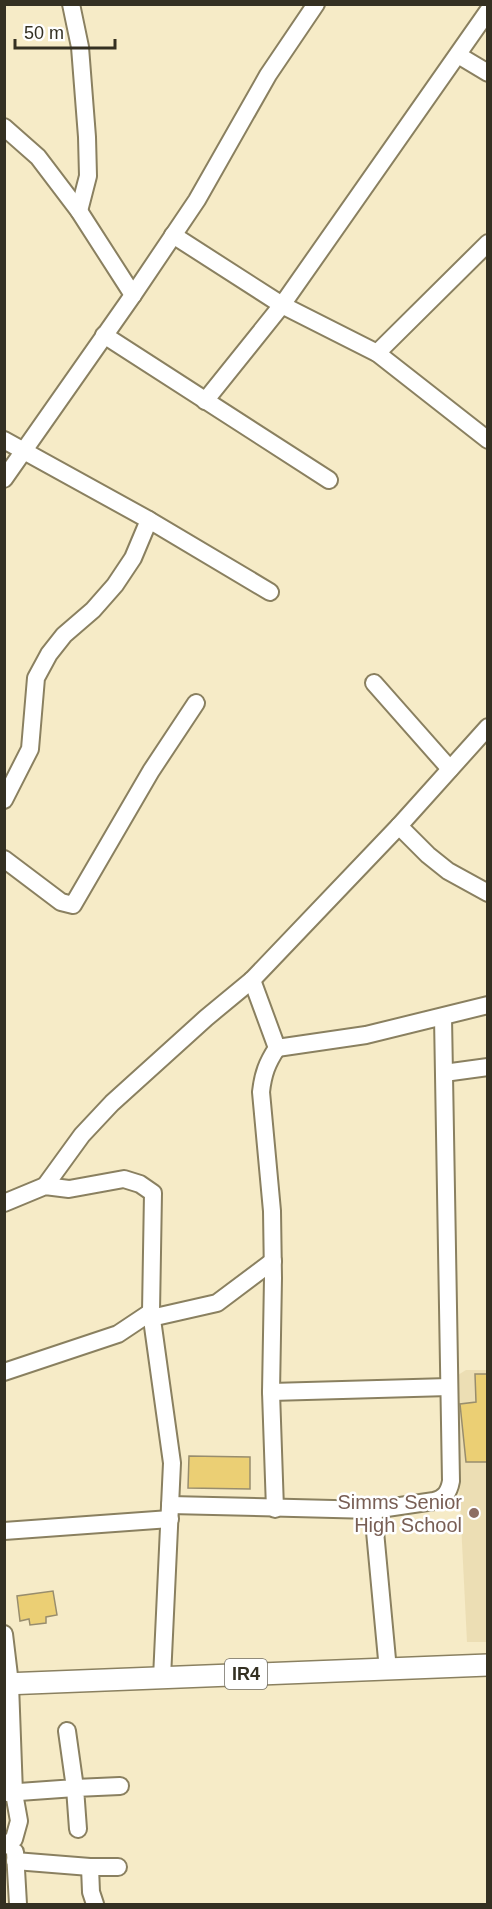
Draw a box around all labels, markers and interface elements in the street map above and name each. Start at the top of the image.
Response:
scale bar [15,12,116,50]
text: 50 m [24,23,64,43]
place label: Simms Senior High School [338,1491,462,1536]
marker: Simms Senior High School [467,1506,481,1520]
road number: IR4 [225,1659,267,1689]

